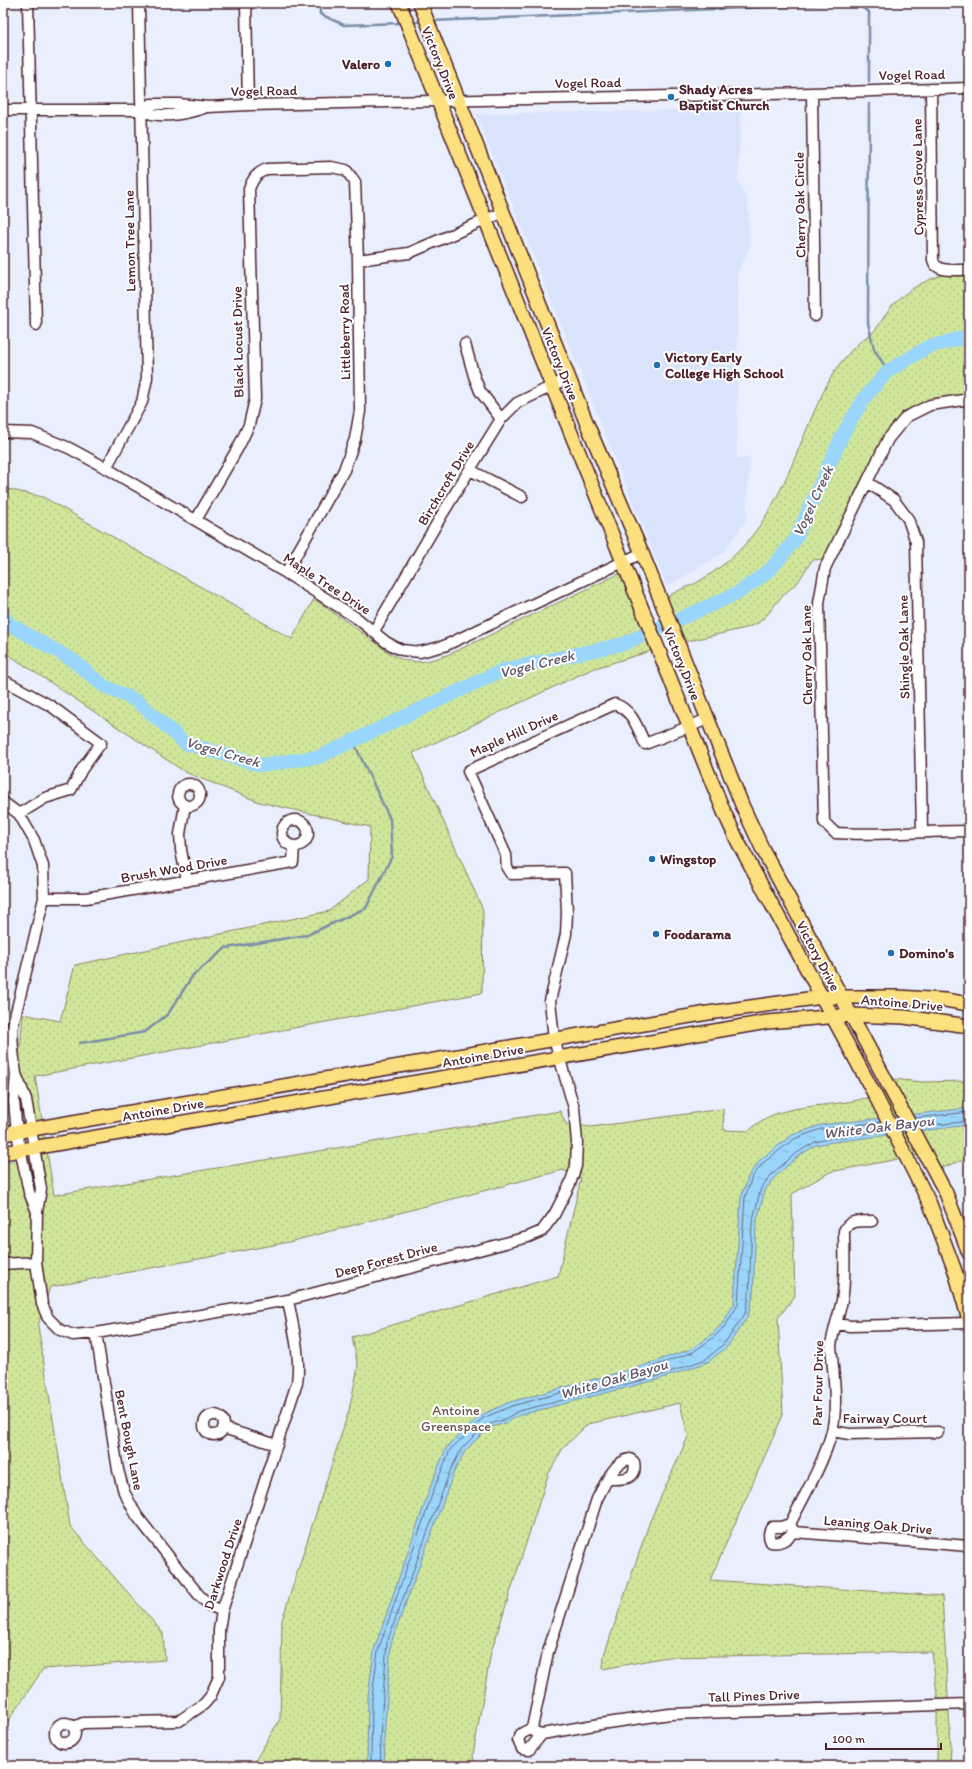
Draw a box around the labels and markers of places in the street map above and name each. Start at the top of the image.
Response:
place label: Valero [342,56,380,73]
marker: Valero [383,59,393,69]
place label: Shady Acres Baptist Church [679,81,770,114]
marker: Shady Acres Baptist Church [666,92,676,102]
place label: Victory Early College High School [665,349,785,382]
marker: Victory Early College High School [652,360,662,370]
place label: Wingstop [660,851,716,868]
marker: Wingstop [647,854,657,864]
place label: Foodarama [664,926,731,943]
marker: Foodarama [651,929,661,939]
place label: Domino's [899,945,954,962]
marker: Domino's [886,948,896,958]

